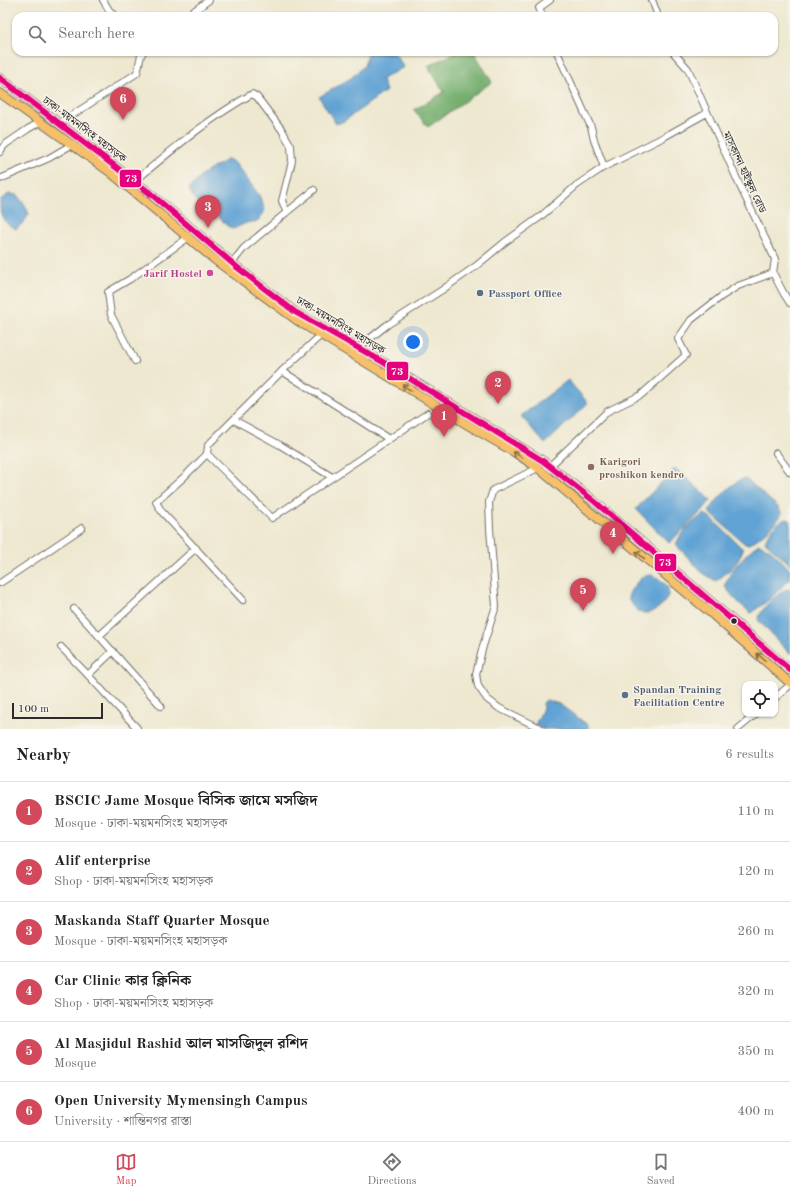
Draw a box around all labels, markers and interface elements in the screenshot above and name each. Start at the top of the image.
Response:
search box [12,12,778,56]
icon: search [26,23,48,45]
text: Search here [58,27,135,42]
pin: 6 [110,87,136,120]
street label: ঢাকা-ময়মনসিংহ মহাসড়ক [39,93,130,166]
street label: মাসকান্দা হাইস্কুল রোড [719,128,770,216]
line badge: 73 [119,169,142,188]
text: 73 [125,174,137,185]
pin: 3 [195,195,221,228]
marker: Jarif Hostel [205,268,215,278]
place label: Jarif Hostel [144,269,203,280]
marker: Passport Office [475,288,485,298]
place label: Passport Office [488,289,562,300]
street label: ঢাকা-ময়মনসিংহ মহাসড়ক [293,293,389,358]
your location [403,332,423,352]
line badge: 73 [386,361,409,381]
text: 73 [391,367,403,378]
pin: 2 [485,371,511,404]
one-way arrow [402,384,413,392]
pin: 1 [431,404,457,437]
one-way arrow [513,451,524,459]
place label: Karigori proshikon kendro [599,457,685,481]
marker: Karigori proshikon kendro [586,462,596,472]
pin: 4 [600,521,626,554]
one-way arrow [635,550,646,559]
line badge: 73 [654,553,677,572]
text: 73 [659,558,671,569]
pin: 5 [570,578,596,611]
unlabelled marker [729,616,739,626]
one-way arrow [756,653,766,662]
map controls [742,681,778,717]
button: locate [742,681,778,717]
place label: Spandan Training Facilitation Centre [633,685,725,709]
marker: Spandan Training Facilitation Centre [620,690,630,700]
scale bar [12,701,103,720]
text: 100 m [18,704,49,715]
text: Nearby [16,747,71,764]
text: 6 results [725,748,774,761]
text: BSCIC Jame Mosque বিসিক জামে মসজিদ [54,794,317,809]
text: 1 [25,805,33,818]
text: 110 m [737,805,774,818]
text: Mosque · ঢাকা-ময়মনসিংহ মহাসড়ক [54,817,227,830]
text: Alif enterprise [54,854,151,869]
text: 2 [25,865,33,878]
text: 120 m [737,865,774,878]
text: Shop · ঢাকা-ময়মনসিংহ মহাসড়ক [54,875,213,888]
text: Maskanda Staff Quarter Mosque [54,914,270,929]
text: 3 [25,925,33,938]
text: 260 m [737,925,774,938]
text: Mosque · ঢাকা-ময়মনসিংহ মহাসড়ক [54,935,227,948]
text: Car Clinic কার ক্লিনিক [54,974,191,989]
text: 4 [25,985,33,998]
text: 320 m [737,985,774,998]
text: Shop · ঢাকা-ময়মনসিংহ মহাসড়ক [54,997,213,1010]
text: Al Masjidul Rashid আল মাসজিদুল রশিদ [54,1037,308,1052]
text: 5 [25,1045,33,1058]
text: 350 m [737,1045,774,1058]
text: Mosque [54,1057,96,1070]
text: Open University Mymensingh Campus [54,1094,307,1109]
text: 6 [25,1105,33,1118]
text: 400 m [737,1105,774,1118]
text: University · শান্তিনগর রাস্তা [54,1115,192,1128]
tab: Map [115,1151,137,1189]
tab: Directions [368,1151,416,1189]
tab: Saved [647,1151,675,1189]

